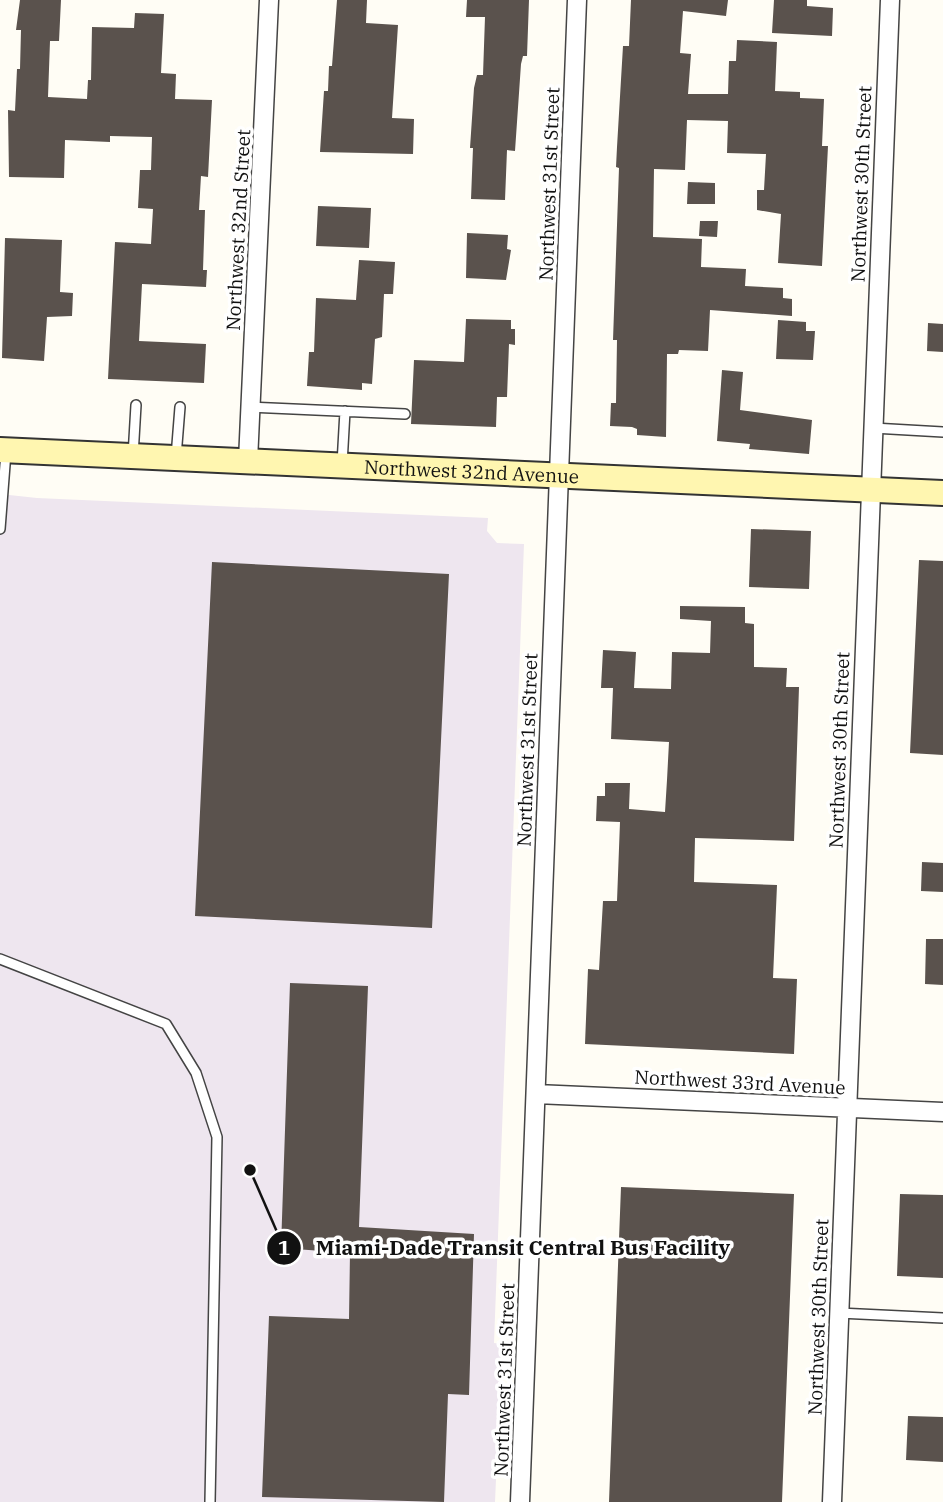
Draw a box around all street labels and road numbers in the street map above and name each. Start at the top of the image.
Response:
street label: Northwest 30th Street [846,85,876,283]
street label: Northwest 31st Street [534,86,564,281]
street label: Northwest 32nd Street [221,128,255,331]
street label: Northwest 32nd Avenue [363,455,580,488]
street label: Northwest 30th Street [824,651,854,849]
street label: Northwest 31st Street [512,652,542,847]
street label: Northwest 33rd Avenue [634,1064,846,1100]
street label: Northwest 30th Street [803,1218,833,1416]
street label: Northwest 31st Street [489,1282,519,1477]

